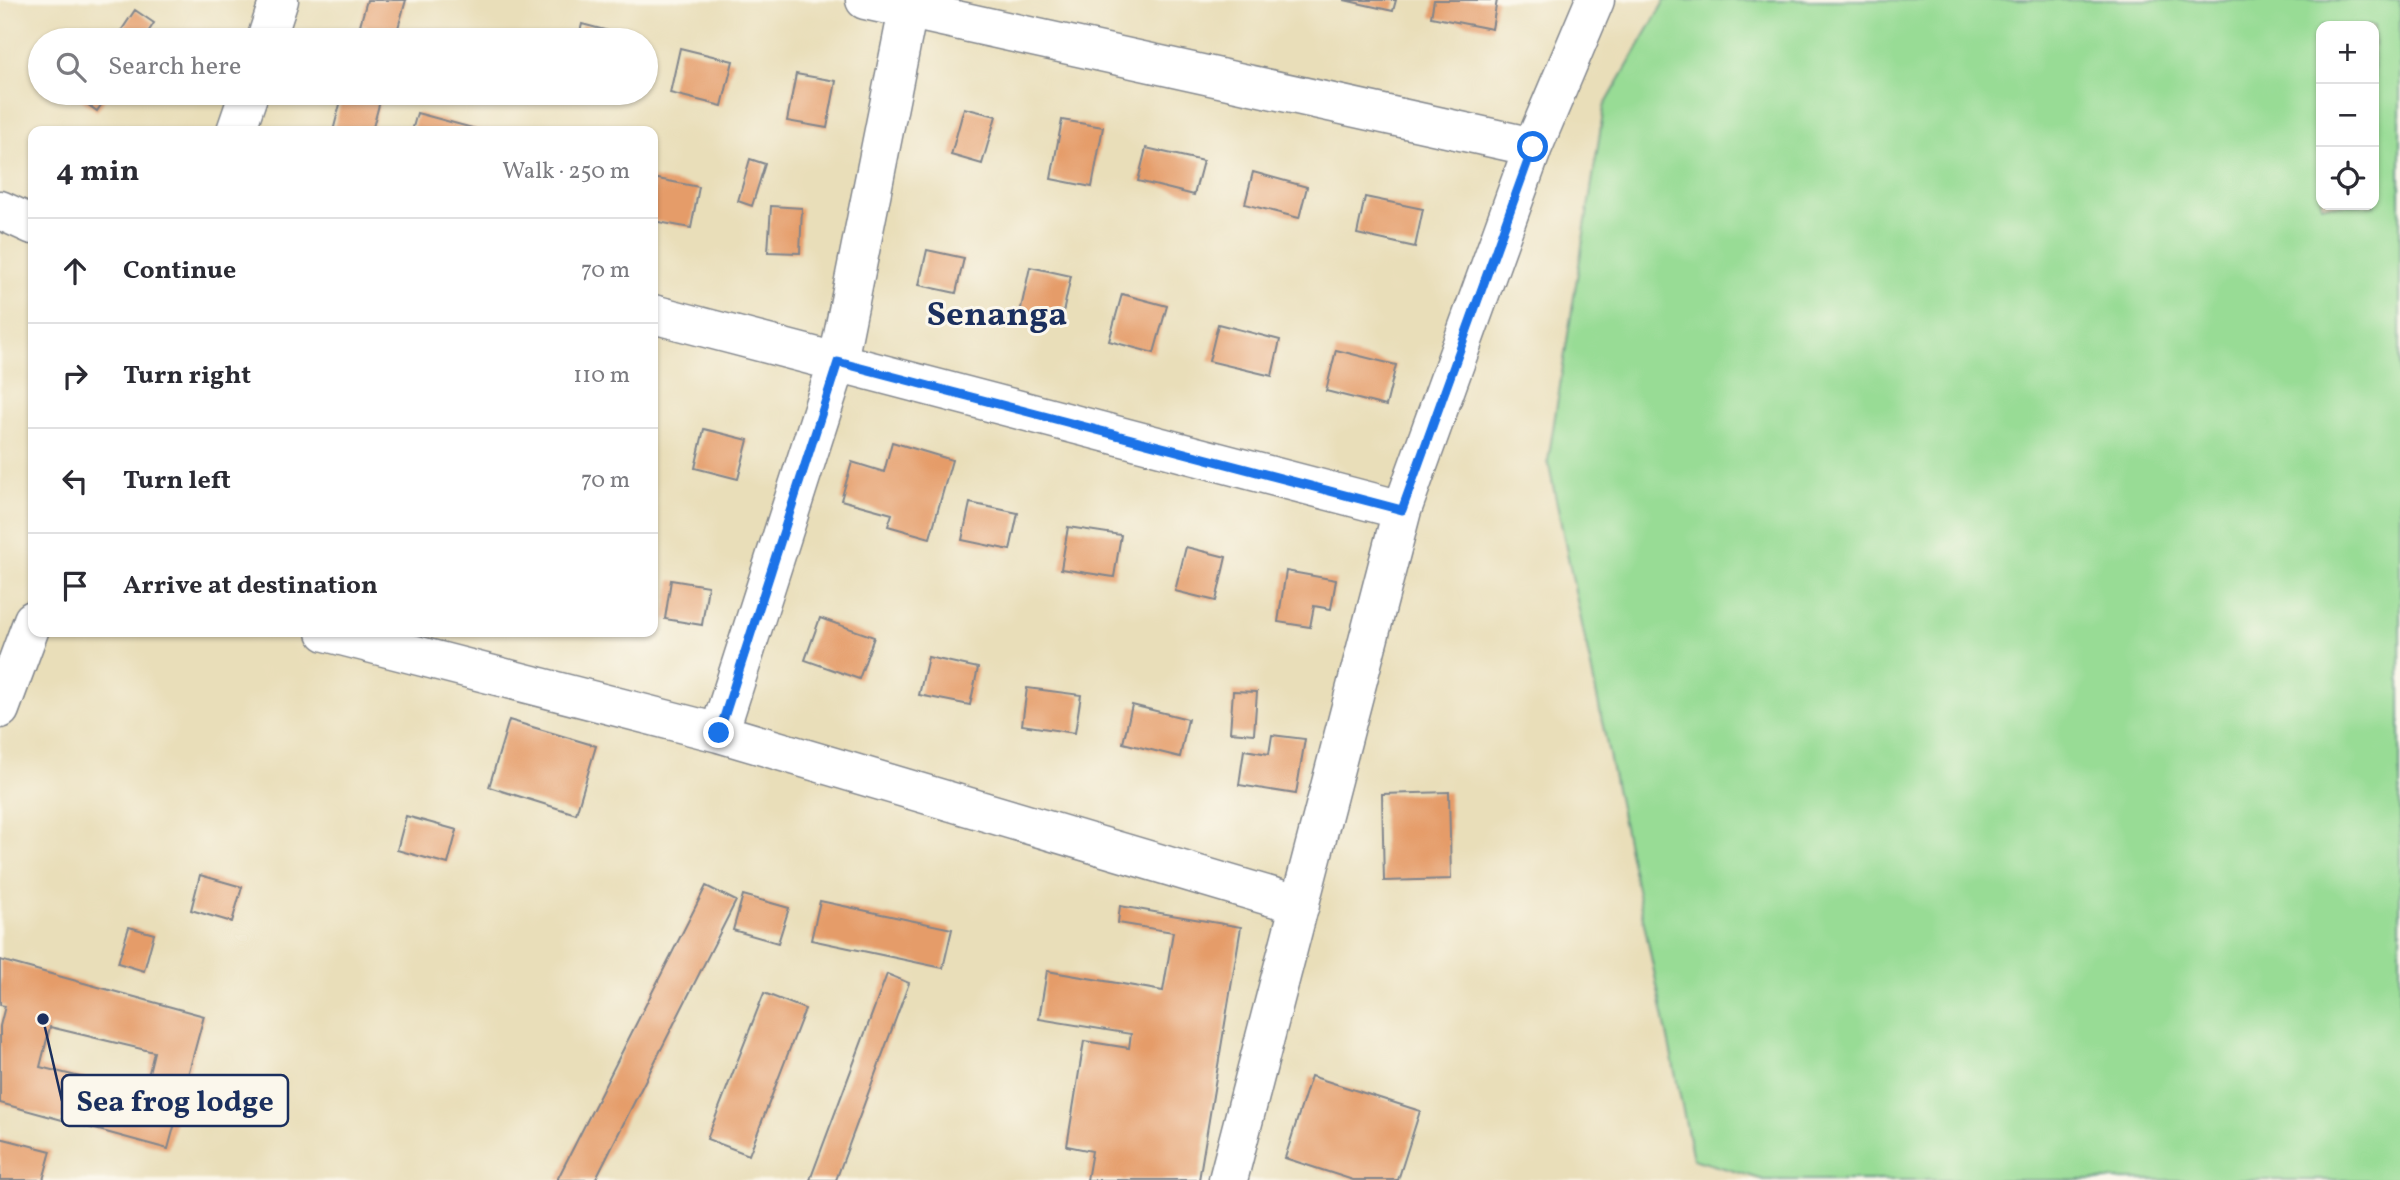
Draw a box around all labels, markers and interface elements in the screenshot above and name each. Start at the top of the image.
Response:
map controls [2316,21,2379,210]
button: + [2316,21,2379,84]
search box [28,28,658,105]
icon: search [52,48,90,86]
text: Search here [108,49,241,85]
button: − [2316,84,2379,147]
route start [1517,131,1548,162]
button: locate [2316,147,2379,210]
text: 4 min [56,151,140,193]
text: Walk · 250 m [502,156,630,188]
icon: ahead [56,252,94,290]
text: Continue [123,253,236,289]
text: 70 m [581,255,630,287]
district label: Senanga [927,292,1067,340]
icon: right [56,357,94,395]
text: Turn right [123,358,251,394]
text: 110 m [573,360,630,392]
icon: left [56,462,94,500]
text: Turn left [123,463,231,499]
text: 70 m [581,465,630,497]
icon: arrive [56,567,94,605]
text: Arrive at destination [123,568,378,604]
route end [703,717,734,748]
callout: Sea frog lodge [62,1075,288,1126]
text: Sea frog lodge [76,1082,274,1124]

